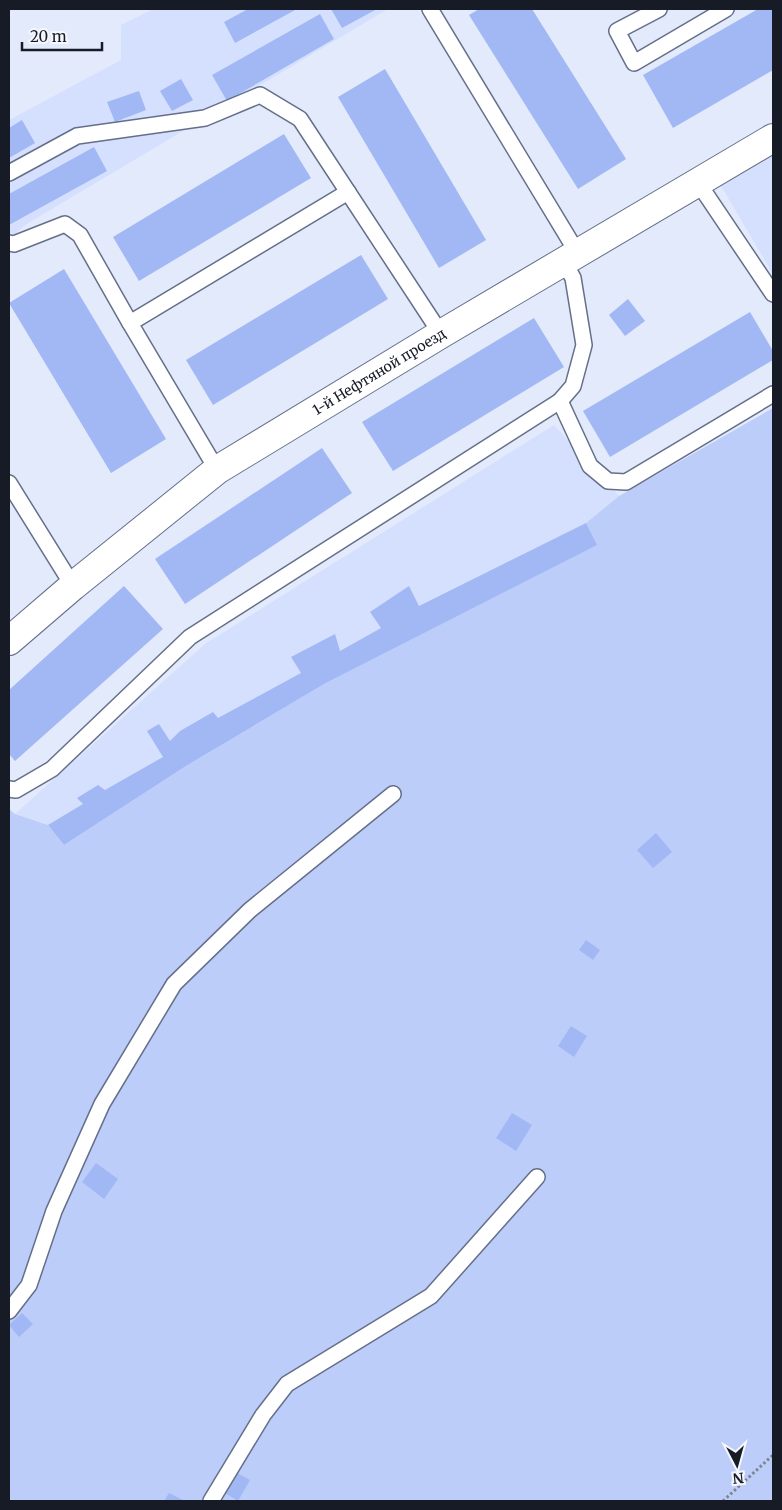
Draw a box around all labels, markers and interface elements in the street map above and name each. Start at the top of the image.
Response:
scale bar [22,20,102,52]
text: 20 m [30,27,67,46]
street label: 1-й Нефтяной проезд [309,324,449,419]
north arrow [712,1440,762,1490]
text: N [732,1468,745,1487]

